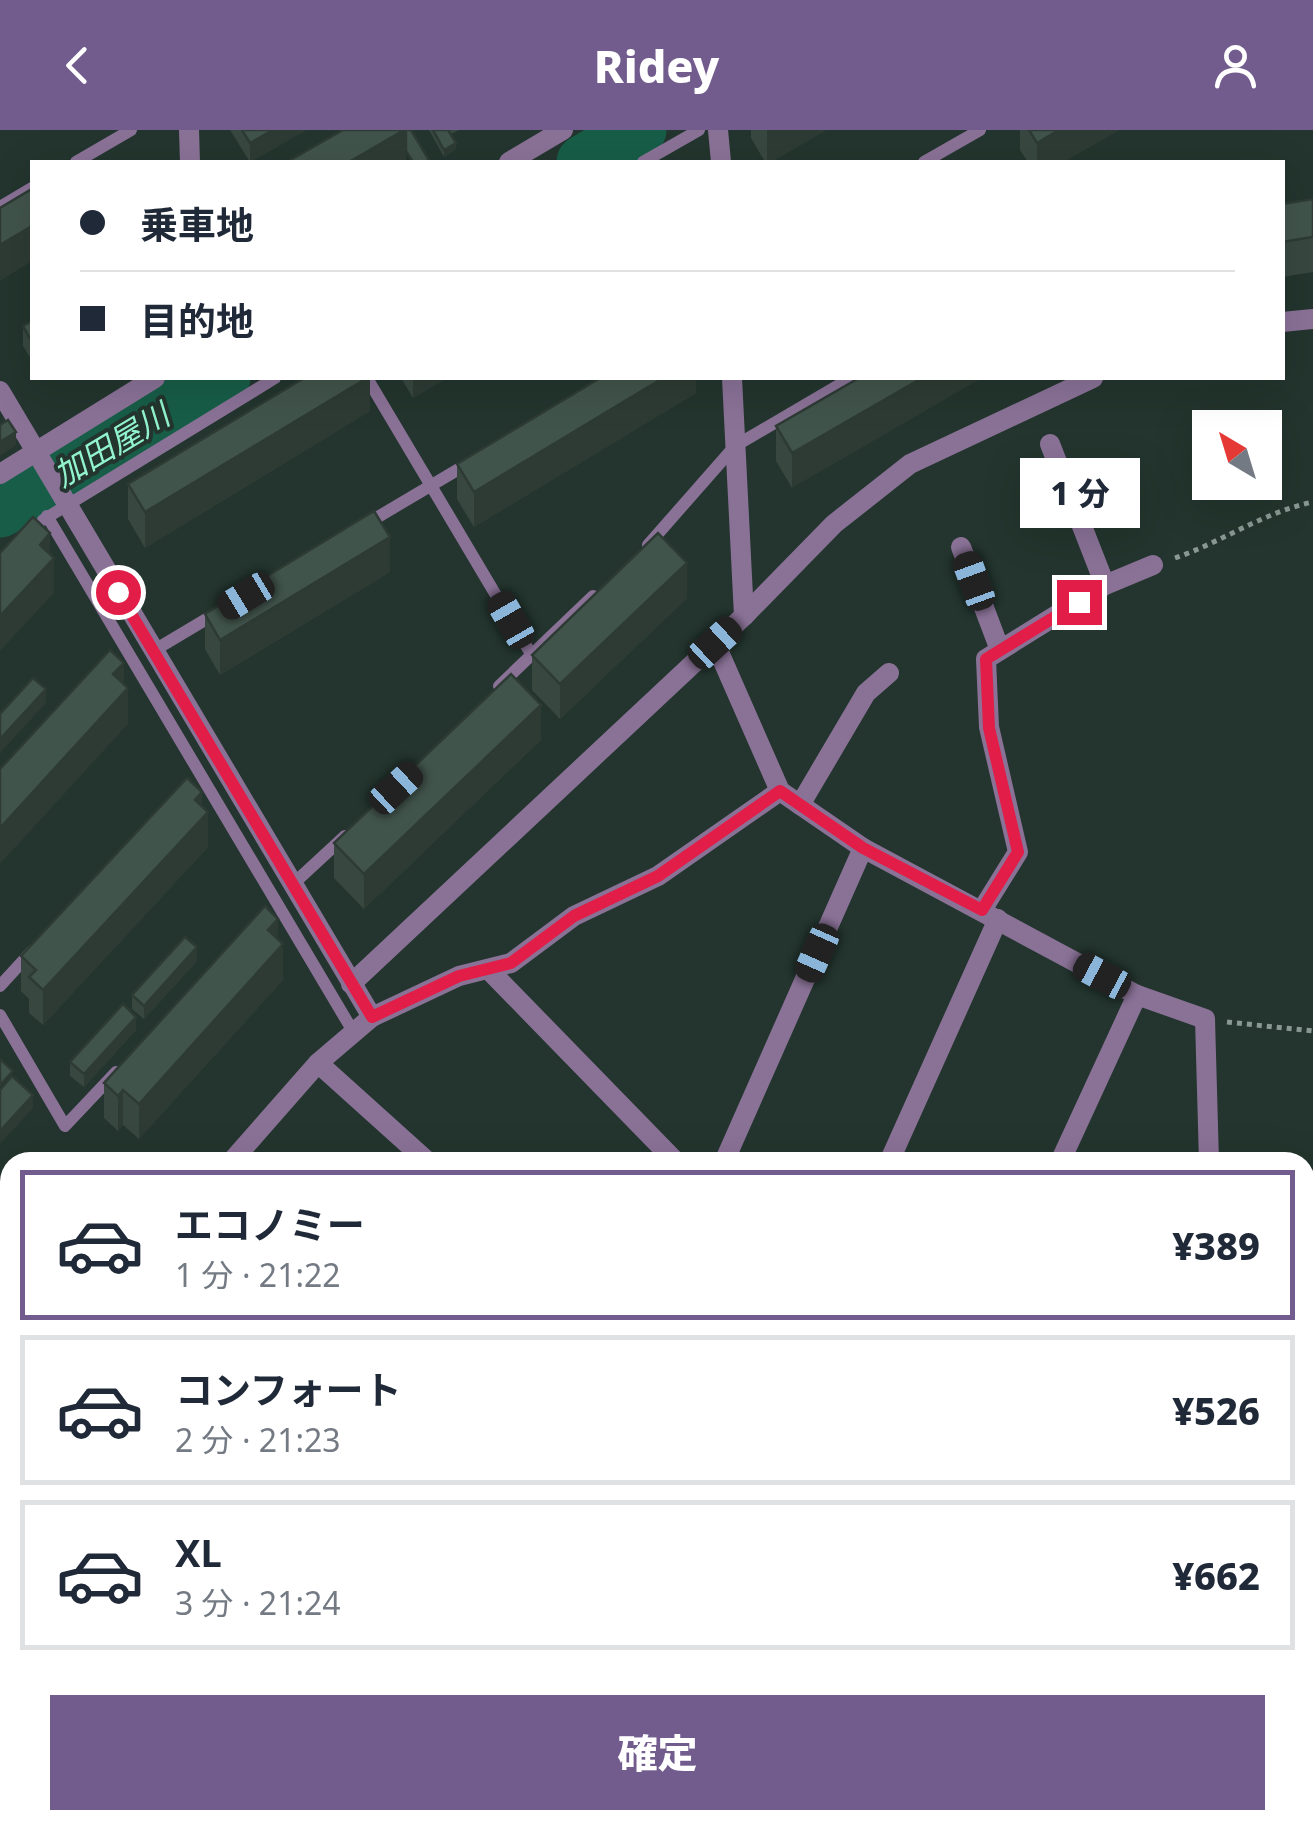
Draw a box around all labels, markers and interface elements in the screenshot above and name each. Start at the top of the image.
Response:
text: Ridey [594,35,719,96]
icon: back [50,38,105,93]
icon: person [1208,38,1263,93]
text: 乗車地 [140,198,254,250]
text: 目的地 [140,294,254,346]
water label: 加田屋川 [45,391,179,495]
north arrow [1192,410,1282,500]
map controls [1192,410,1282,500]
callout: 1 分 [1019,457,1139,527]
text: 1 分 [1051,471,1109,514]
car [950,548,998,614]
car [213,568,279,624]
route start [96,570,141,615]
route end [1057,580,1102,625]
car [483,587,539,653]
car [683,612,747,674]
car [364,757,428,819]
car [791,919,843,987]
car [1068,949,1136,1003]
text: エコノミー [175,1198,365,1250]
icon: car [55,1200,145,1290]
text: ¥389 [1172,1219,1260,1271]
text: 1 分 · 21:22 [175,1253,341,1296]
text: コンフォート [175,1363,402,1415]
icon: car [55,1365,145,1455]
text: ¥526 [1172,1384,1260,1436]
text: 2 分 · 21:23 [175,1418,341,1461]
text: XL [175,1526,222,1578]
icon: car [55,1530,145,1620]
text: ¥662 [1172,1549,1260,1601]
text: 3 分 · 21:24 [175,1581,341,1624]
button: 確定 [50,1695,1265,1810]

